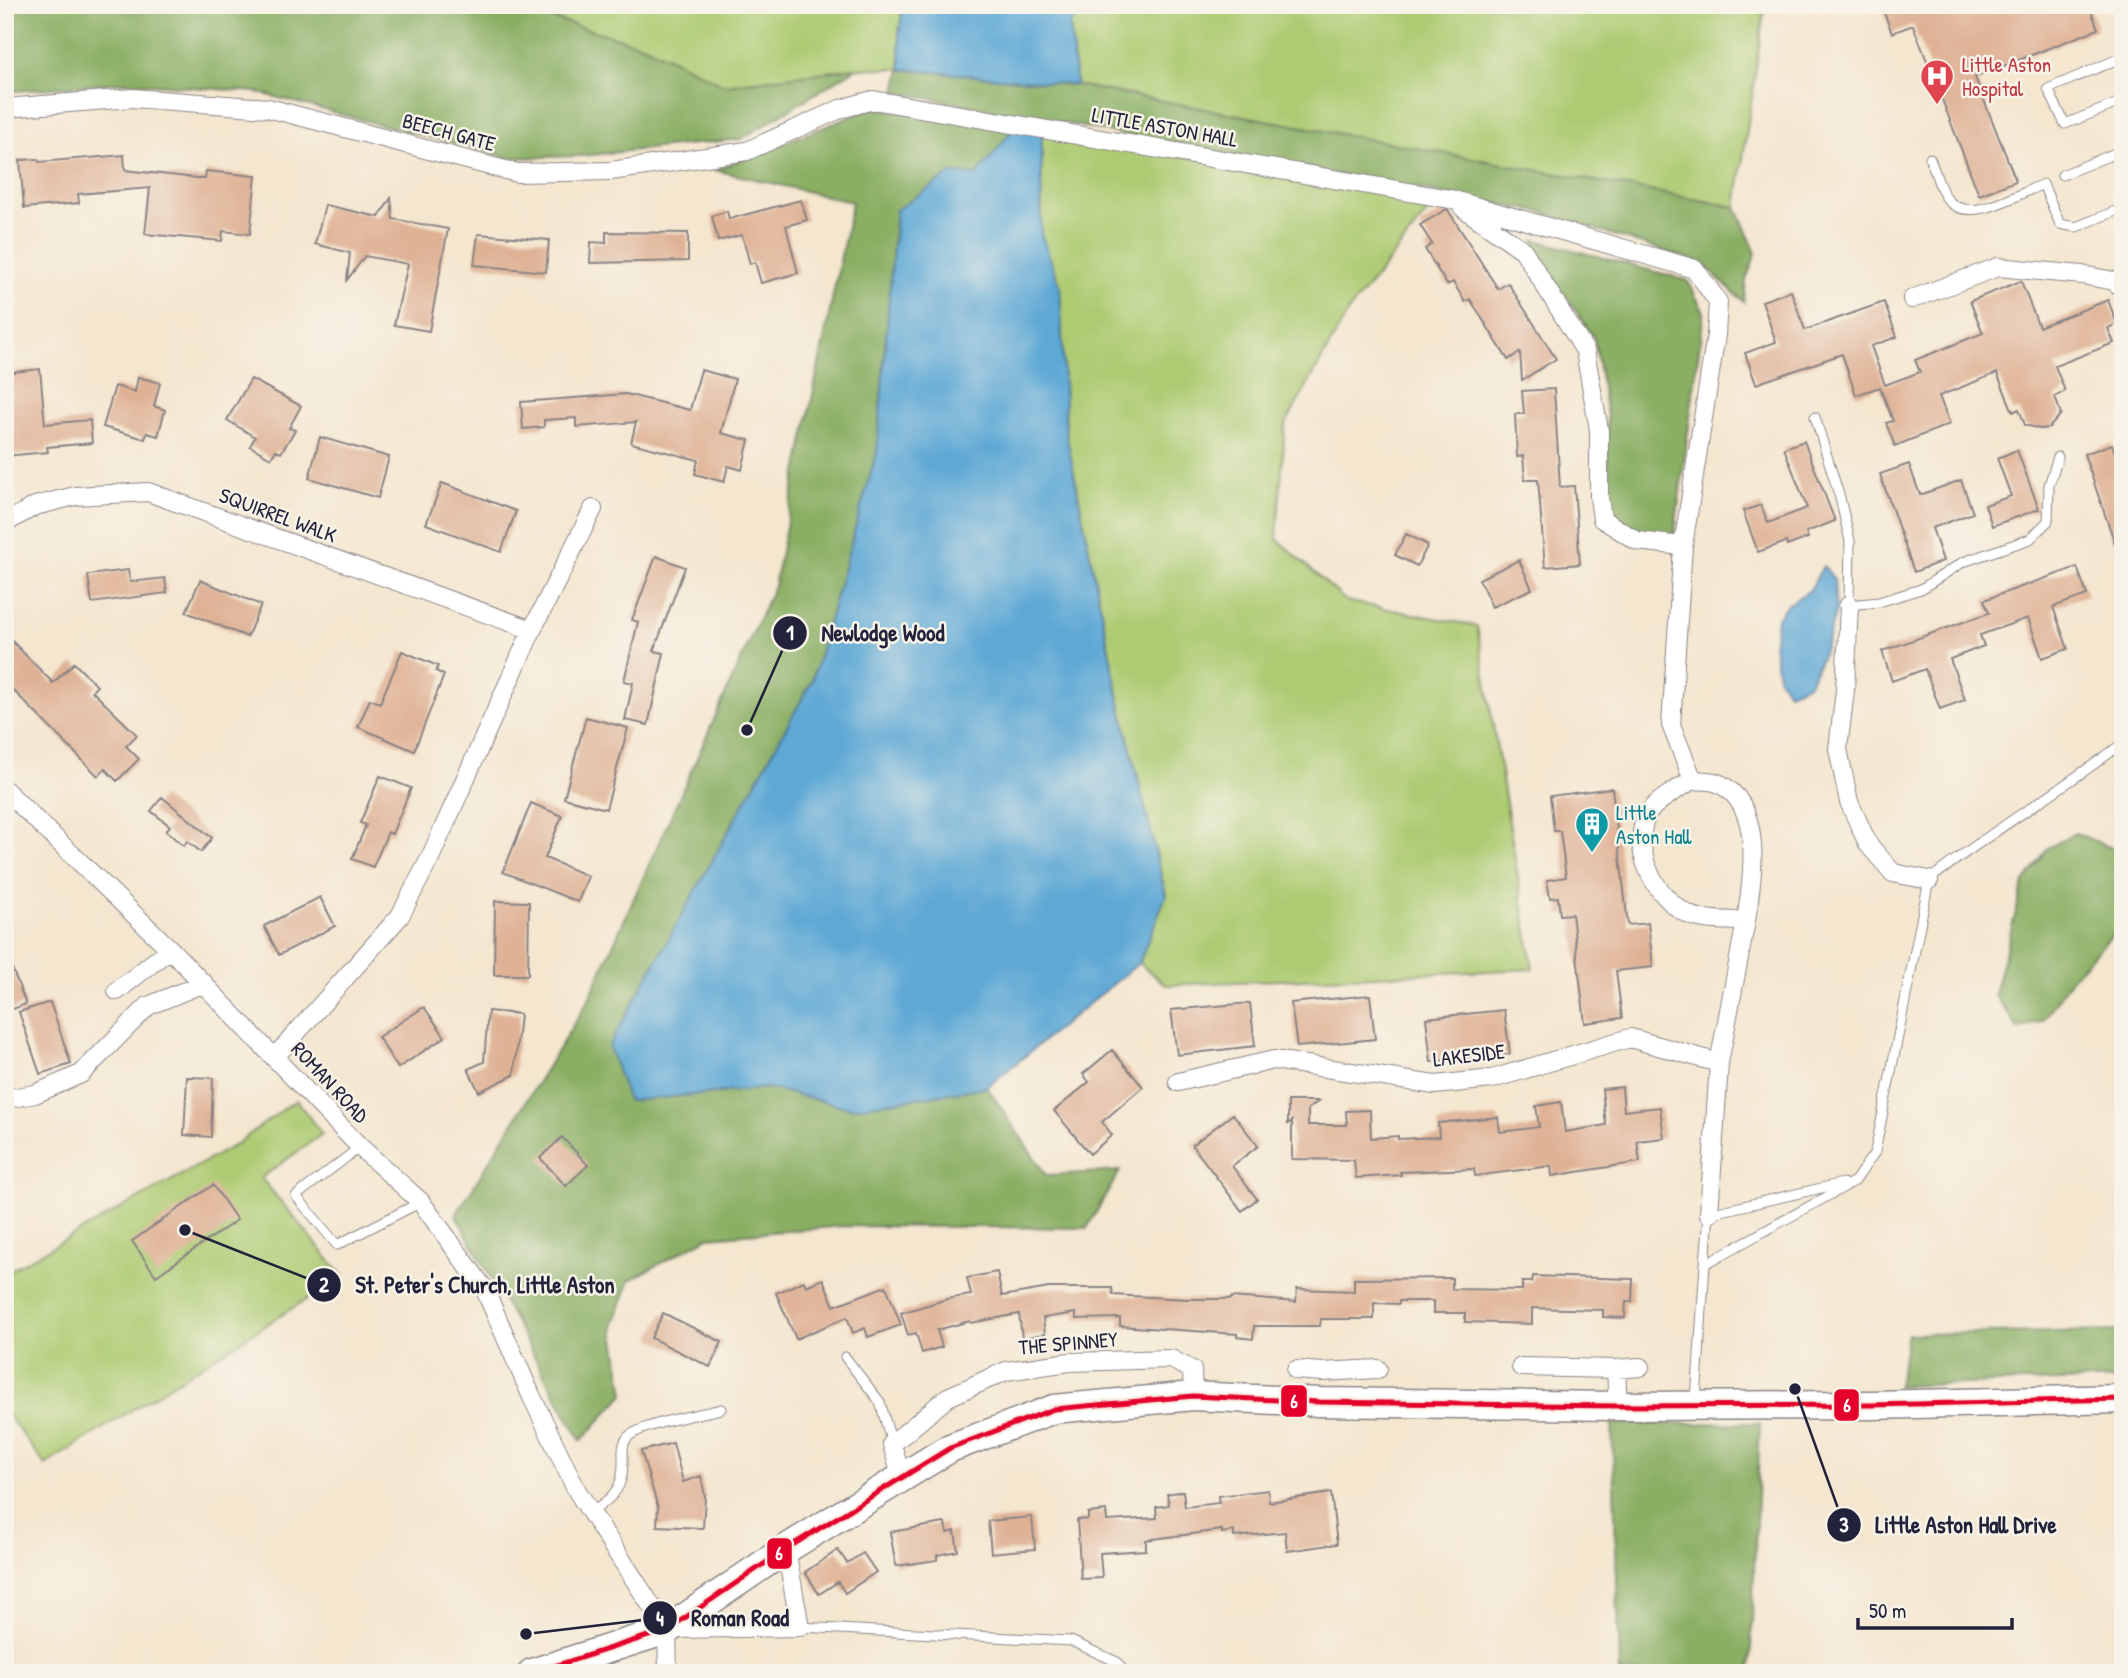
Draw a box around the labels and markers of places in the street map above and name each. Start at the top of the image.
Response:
place label: Little Aston Hospital [1962,50,2051,103]
hospital icon: Little Aston Hospital [1918,57,1956,106]
callout: Newlodge Wood [773,611,959,655]
place label: Little Aston Hall [1616,798,1692,851]
building icon: Little Aston Hall [1573,805,1611,854]
callout: St. Peter's Church, Little Aston [307,1263,629,1307]
callout: Little Aston Hall Drive [1826,1503,2070,1547]
callout: Roman Road [642,1596,803,1640]

